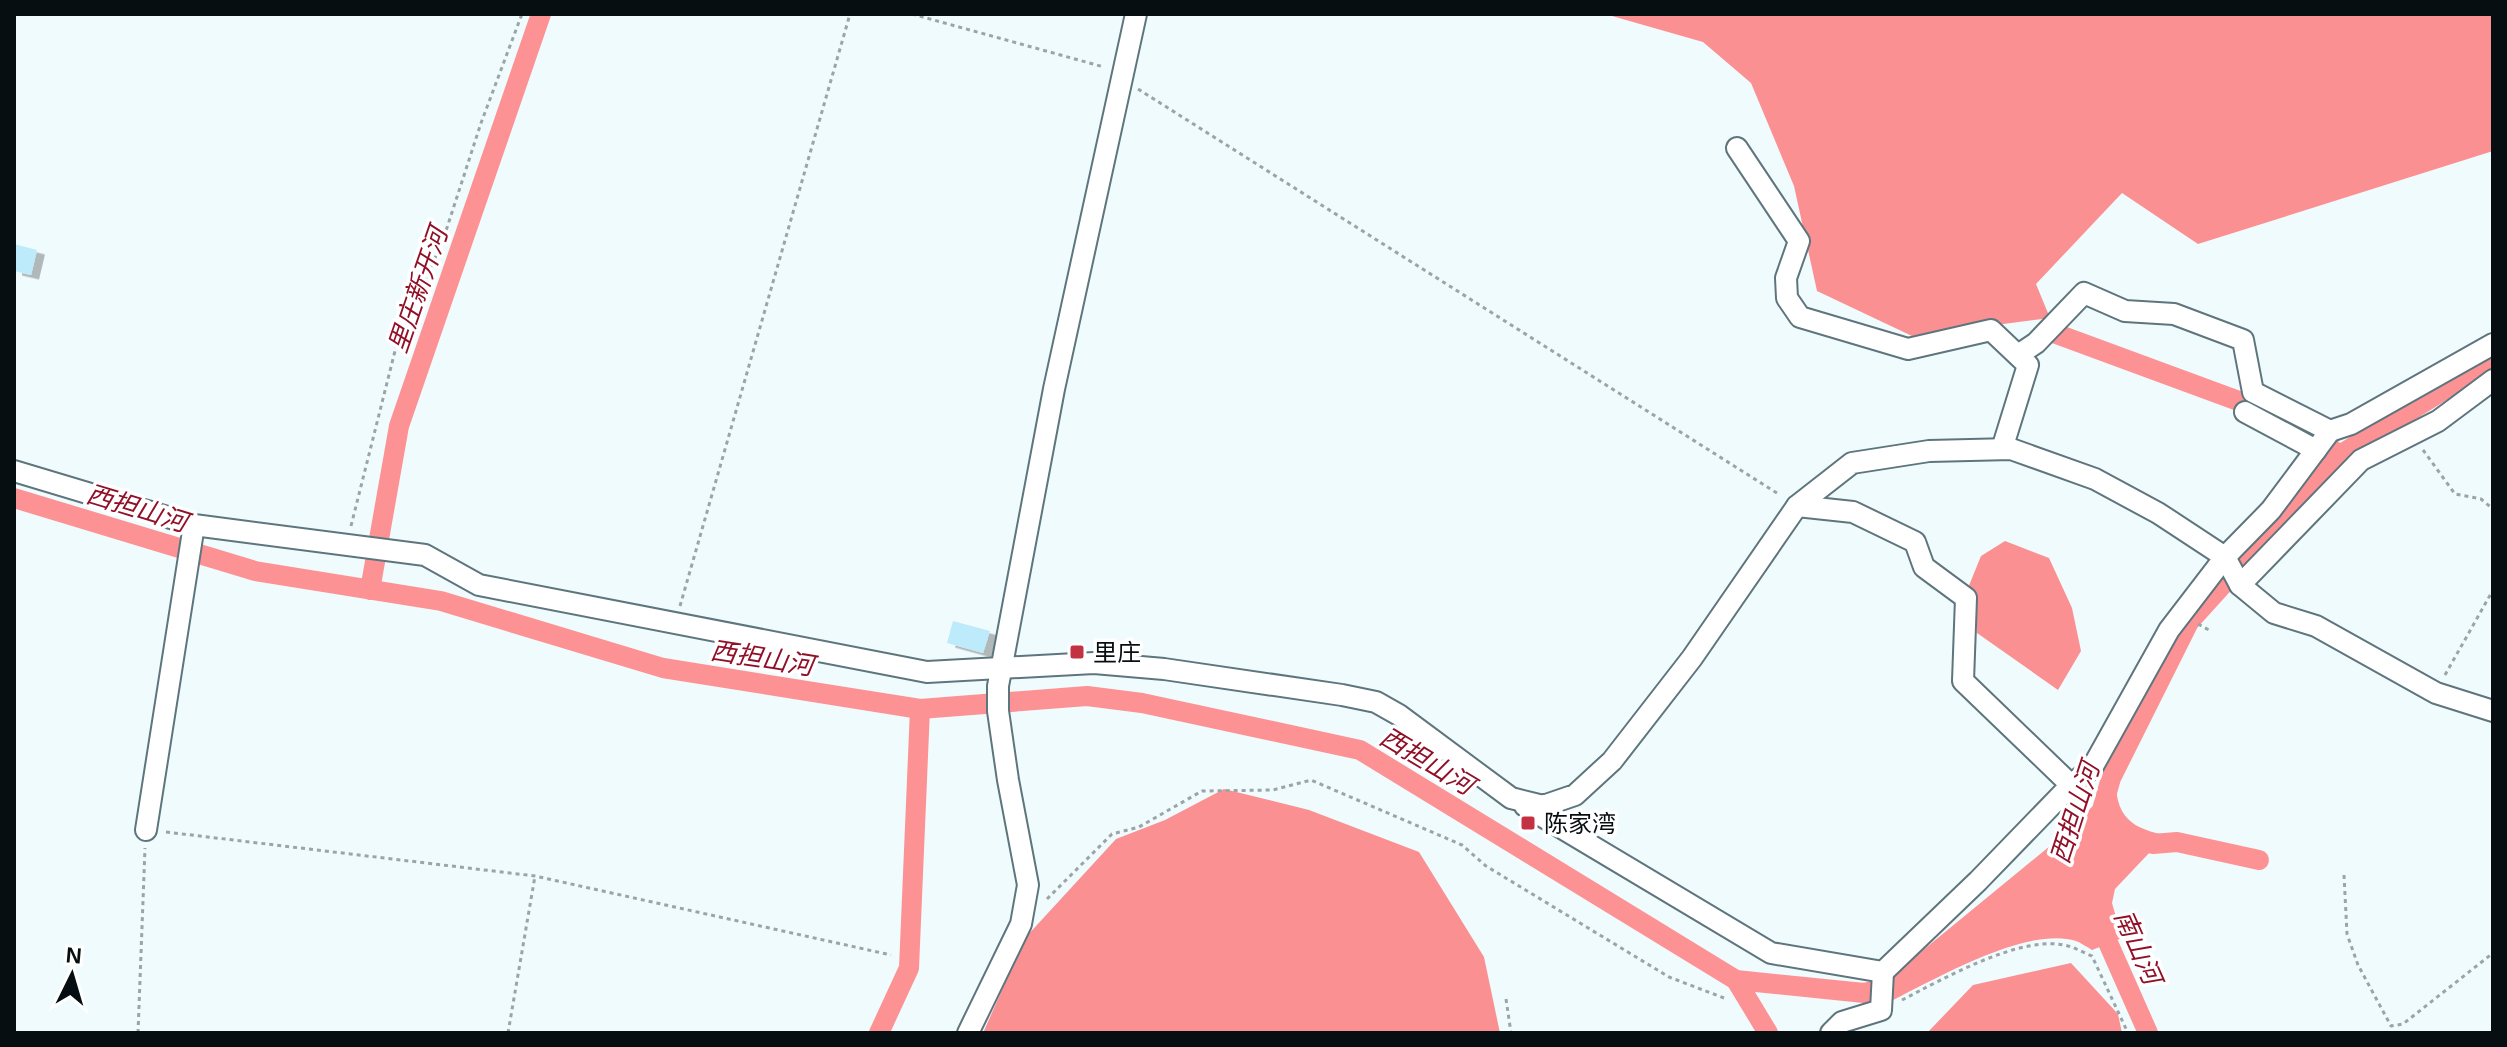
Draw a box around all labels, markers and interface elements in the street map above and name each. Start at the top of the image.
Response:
water label: 里庄新开河 [383,219,455,356]
water label: 西担山河 [83,478,196,539]
water label: 西担山河 [708,635,821,682]
place label: 里庄 [1093,639,1141,666]
marker: 里庄 [1068,643,1086,661]
water label: 西担山河 [1375,721,1484,803]
water label: 西担山河 [2045,754,2107,867]
place label: 陈家湾 [1544,810,1616,837]
marker: 陈家湾 [1519,814,1537,832]
water label: 南山河 [2108,905,2170,993]
north arrow [32,935,112,1015]
text: N [65,942,83,969]

